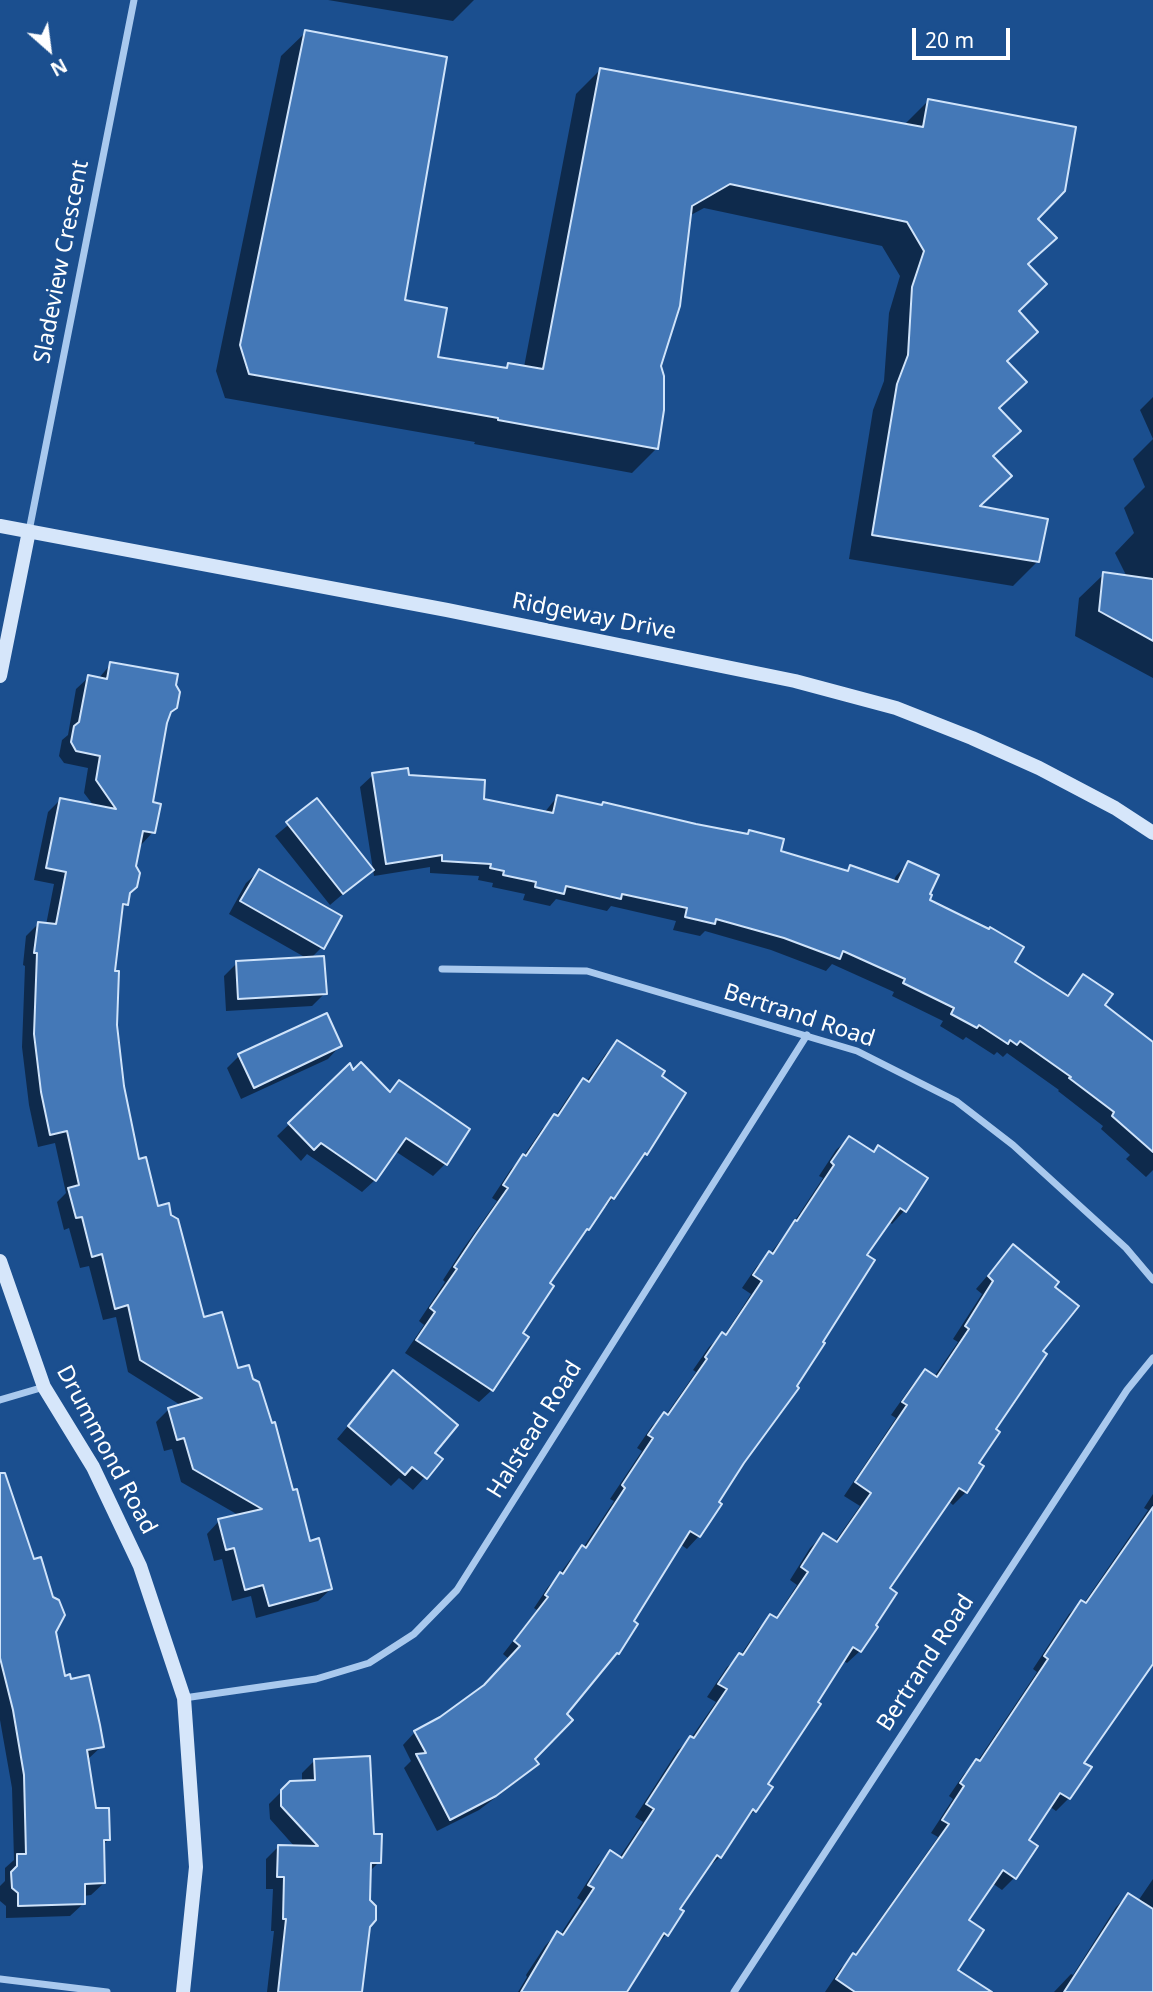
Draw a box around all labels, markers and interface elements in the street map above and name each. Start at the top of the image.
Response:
north arrow [14,14,84,84]
scale bar [915,14,1013,58]
text: 20 m [925,26,974,54]
text: N [46,52,72,83]
street label: Sladeview Crescent [29,158,95,366]
street label: Ridgeway Drive [510,588,678,646]
street label: Bertrand Road [720,979,878,1053]
street label: Halstead Road [482,1356,588,1504]
street label: Drummond Road [50,1361,162,1539]
street label: Bertrand Road [872,1590,980,1736]

